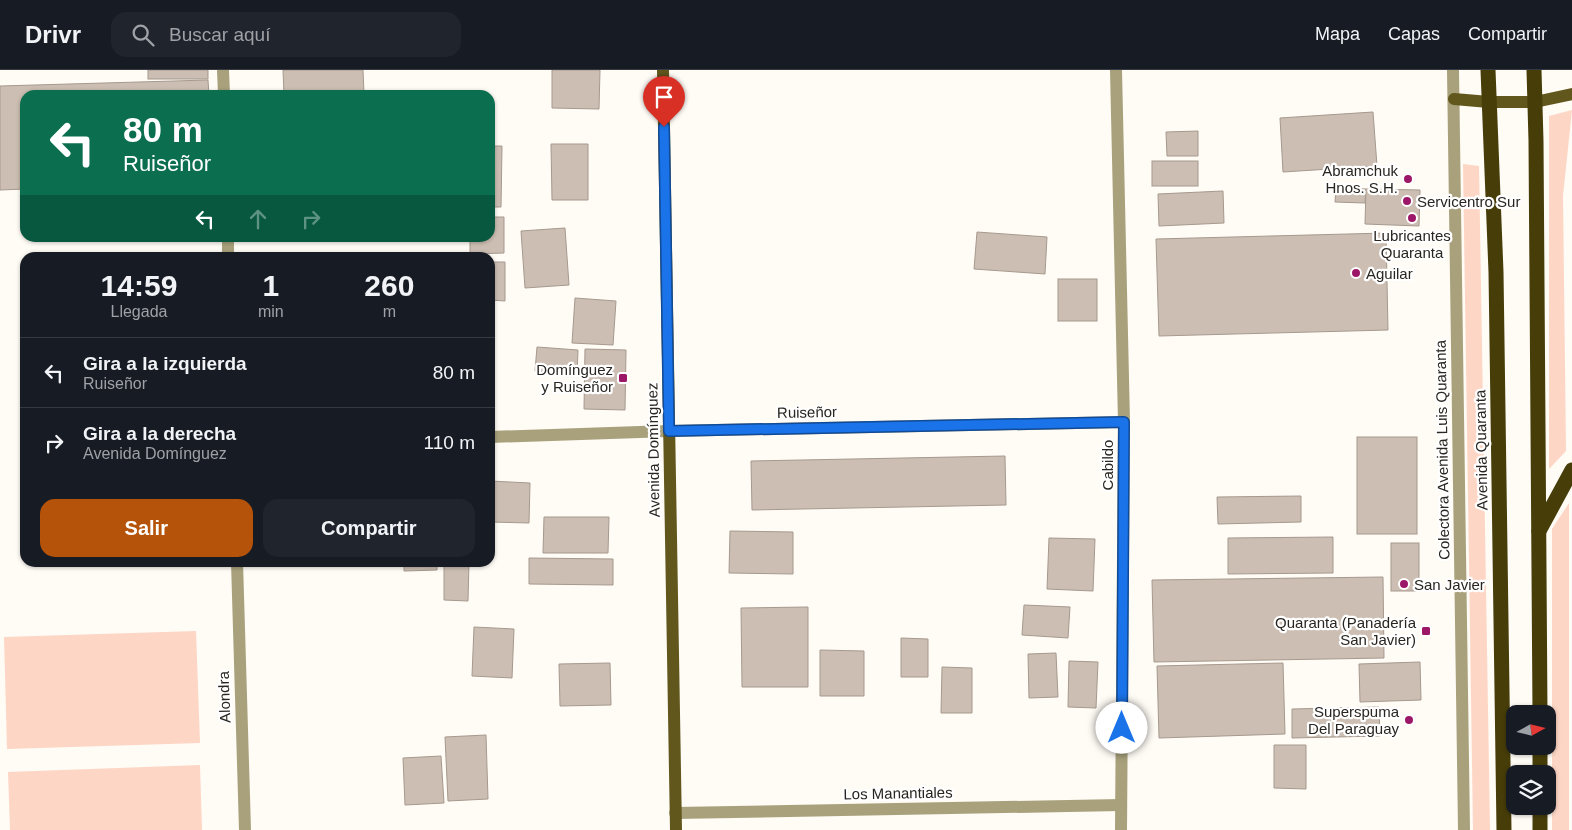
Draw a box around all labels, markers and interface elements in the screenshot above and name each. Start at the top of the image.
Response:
search box [111,12,461,57]
text: Drivr [25,21,81,48]
icon: search [129,21,157,49]
text: Buscar aquí [169,24,270,45]
text: Mapa [1315,24,1360,44]
text: Capas [1388,24,1440,44]
text: Compartir [1468,24,1547,44]
pin [643,76,685,127]
icon: arrive [650,83,678,111]
icon: left [40,110,105,175]
text: 80 m [123,110,203,149]
text: Ruiseñor [123,151,211,176]
place label: Abramchuk Hnos. S.H. [1322,162,1398,196]
marker: Abramchuk Hnos. S.H. [1402,173,1414,185]
place label: Servicentro Sur [1417,193,1520,210]
marker: Servicentro Sur [1401,195,1413,207]
icon: left [191,205,219,233]
icon: ahead [244,205,272,233]
icon: right [297,205,325,233]
marker: Lubricantes Quaranta [1406,212,1418,224]
place label: Lubricantes Quaranta [1373,227,1451,261]
place label: Aguilar [1366,265,1413,282]
marker: Aguilar [1350,267,1362,279]
text: 14:59 [101,269,177,302]
text: 1 [262,269,279,302]
text: 260 [364,269,414,302]
text: Llegada [110,303,167,320]
text: min [258,303,284,320]
text: m [383,303,396,320]
street label: Colectora Avenida Luis Quaranta [1432,339,1452,560]
text: Gira a la izquierda [83,353,247,374]
icon: left [40,359,68,387]
place label: Domínguez y Ruiseñor [536,361,613,395]
text: 80 m [433,362,475,383]
marker: Domínguez y Ruiseñor [617,372,629,384]
text: Ruiseñor [83,375,147,392]
street label: Avenida Domínguez [643,382,663,518]
street label: Avenida Quaranta [1471,389,1491,510]
street label: Ruiseñor [777,403,837,421]
text: Gira a la derecha [83,423,236,444]
icon: right [40,429,68,457]
text: 110 m [424,432,475,453]
street label: Cabildo [1099,440,1116,490]
text: Avenida Domínguez [83,445,227,462]
button: Salir [40,499,253,557]
button: Compartir [263,499,475,557]
place label: San Javier [1414,576,1485,593]
marker: San Javier [1398,578,1410,590]
place label: Quaranta (Panadería San Javier) [1275,614,1417,648]
marker: Quaranta (Panadería San Javier) [1420,625,1432,637]
street label: Alondra [215,670,233,723]
position arrow [1095,701,1147,753]
place label: Superspuma Del Paraguay [1308,703,1400,737]
north arrow [1506,705,1556,755]
map controls [1506,705,1556,815]
marker: Superspuma Del Paraguay [1403,714,1415,726]
button: layers [1506,765,1556,815]
street label: Los Manantiales [843,784,953,802]

